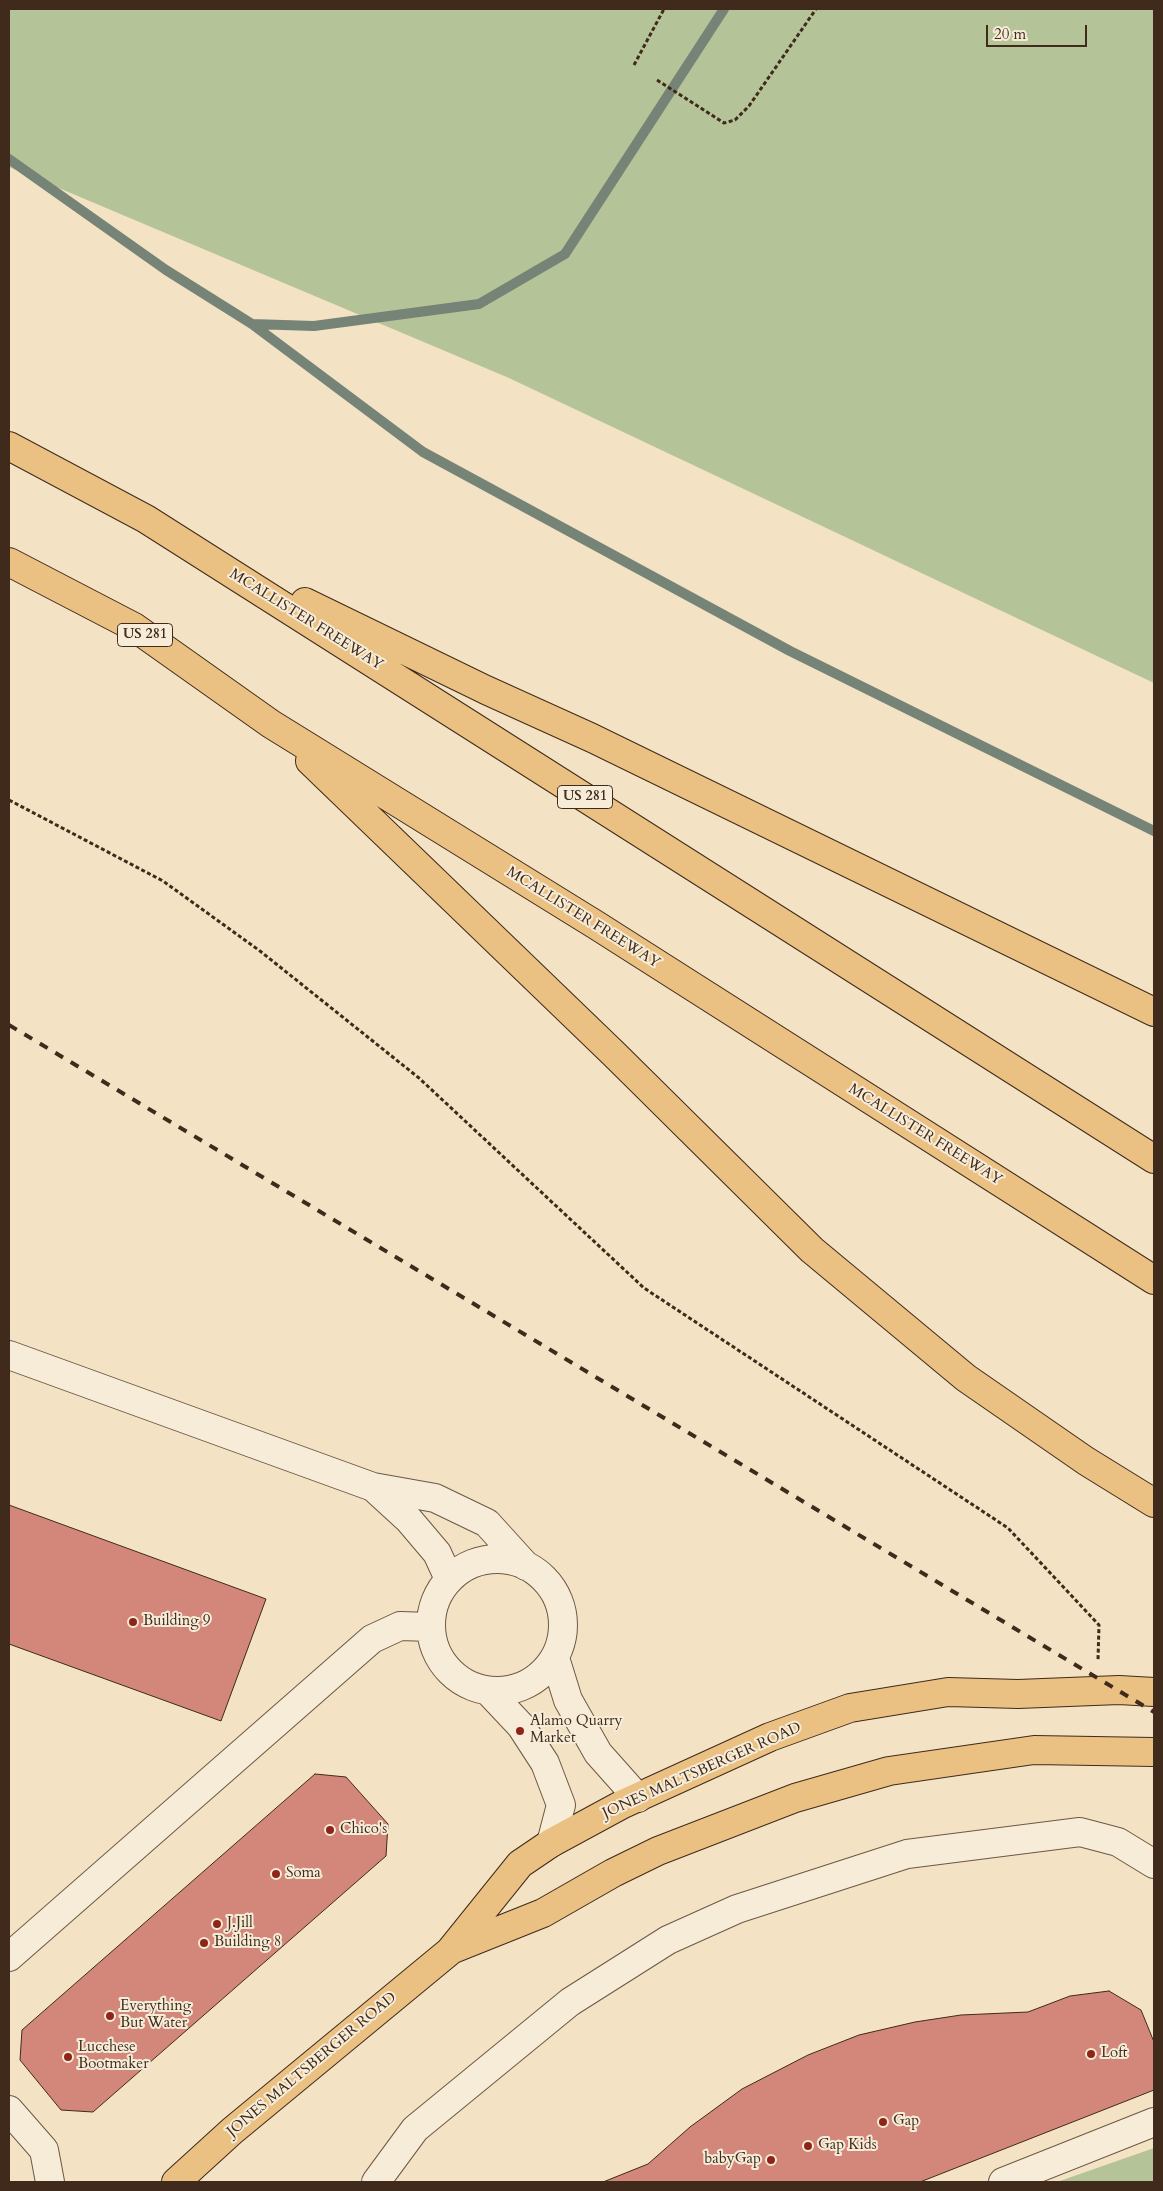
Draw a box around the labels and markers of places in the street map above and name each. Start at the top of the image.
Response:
place label: Building 9 [143,1613,210,1631]
marker: Building 9 [127,1616,139,1628]
place label: Alamo Quarry Market [530,1713,622,1748]
marker: Alamo Quarry Market [514,1725,526,1737]
place label: Chico's [340,1821,387,1839]
marker: Chico's [324,1824,336,1836]
place label: Soma [286,1865,321,1883]
marker: Soma [270,1868,282,1880]
place label: J.Jill [227,1915,253,1933]
marker: J.Jill [211,1918,223,1930]
place label: Building 8 [214,1934,281,1952]
marker: Building 8 [198,1937,210,1949]
place label: Everything But Water [120,1998,191,2033]
marker: Everything But Water [104,2010,116,2022]
place label: Lucchese Bootmaker [78,2039,149,2074]
place label: Loft [1101,2045,1127,2063]
marker: Loft [1085,2048,1097,2060]
marker: Lucchese Bootmaker [62,2051,74,2063]
place label: Gap [893,2113,919,2131]
marker: Gap [877,2116,889,2128]
place label: Gap Kids [818,2137,877,2155]
marker: Gap Kids [802,2140,814,2152]
place label: babyGap [704,2151,761,2169]
marker: babyGap [765,2154,777,2166]

